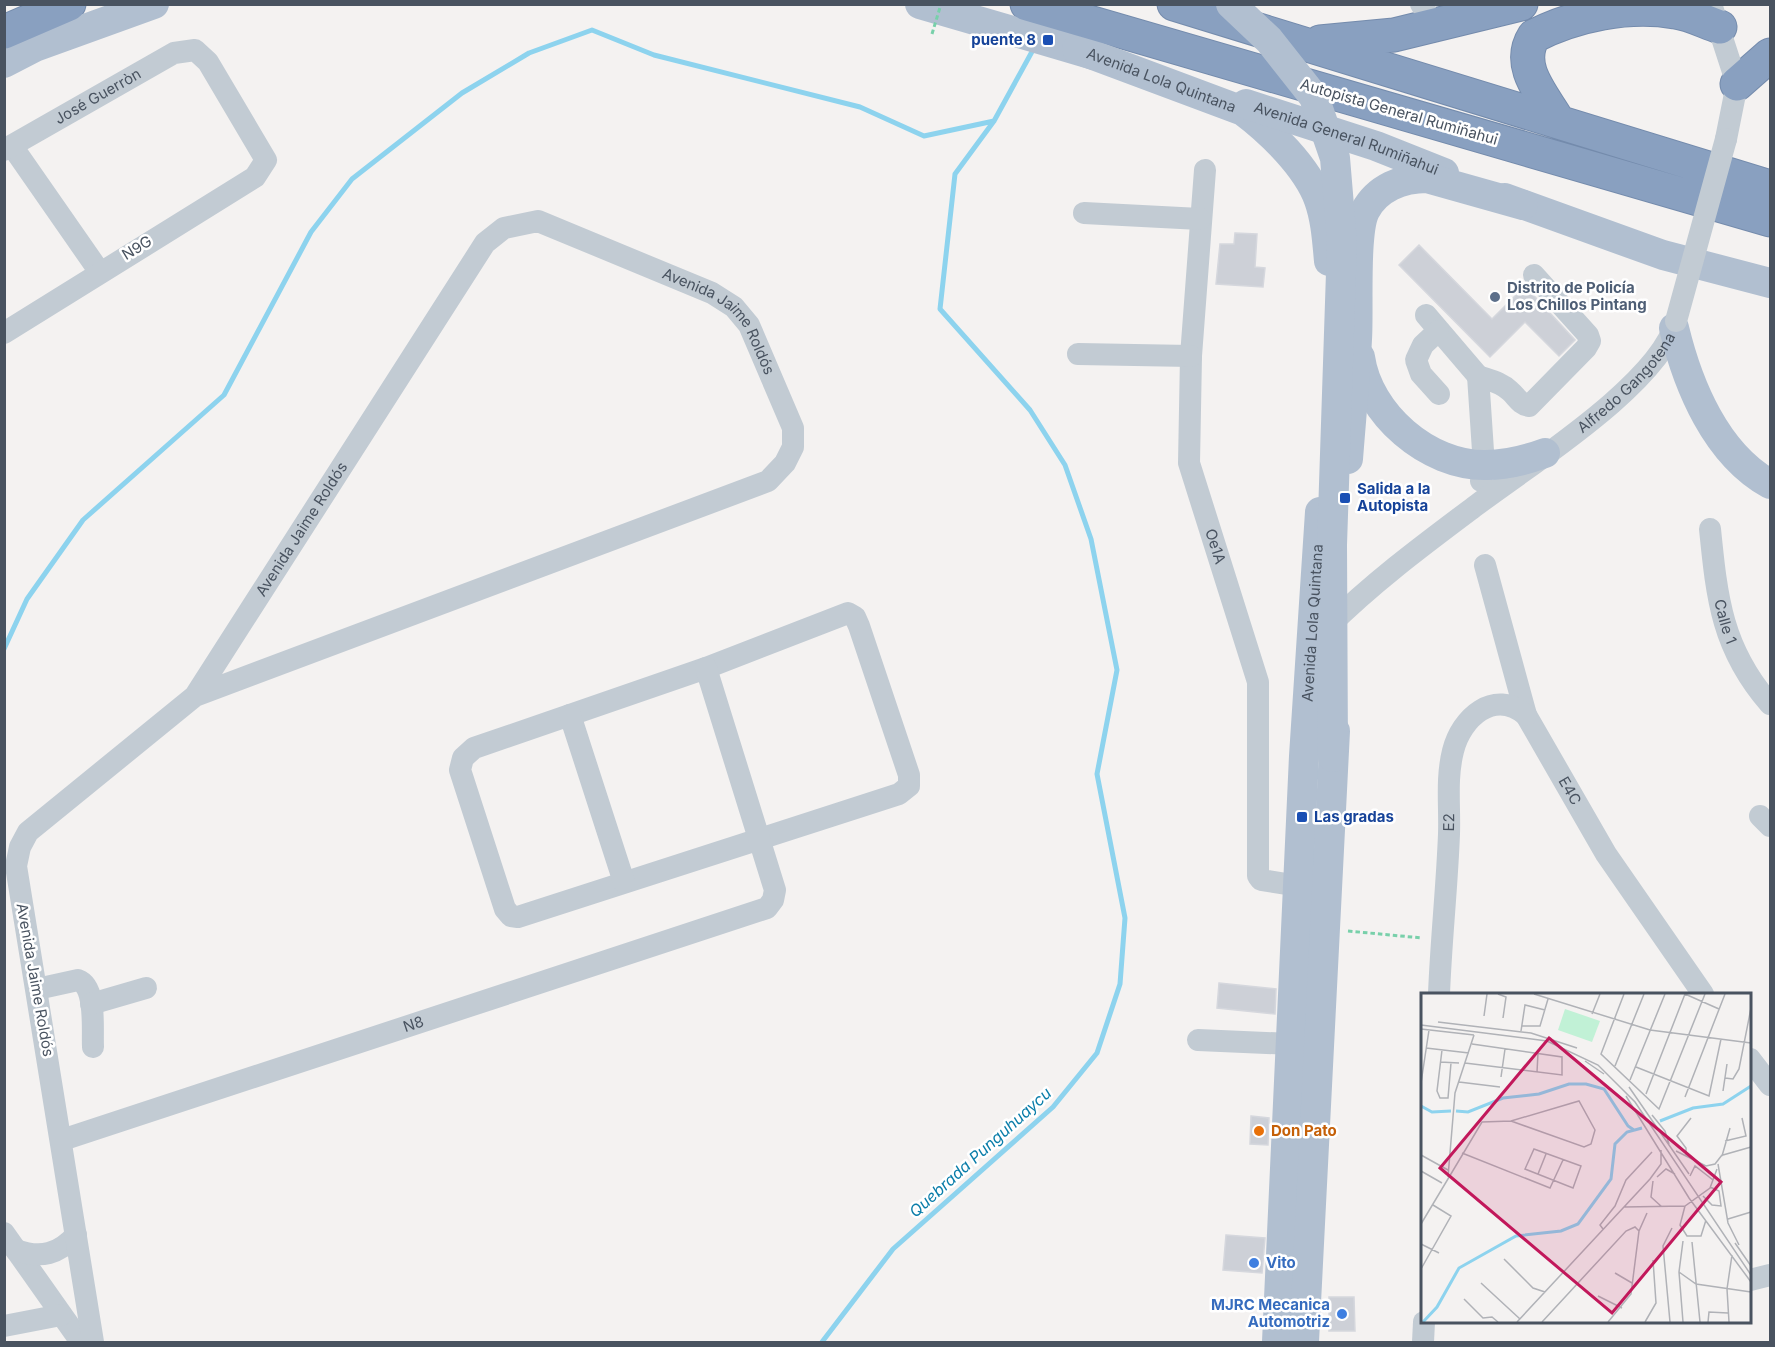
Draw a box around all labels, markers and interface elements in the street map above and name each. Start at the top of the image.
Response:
place label: puente 8 [971,30,1036,49]
marker: puente 8 [1041,33,1055,47]
street label: Avenida Lola Quintana [1084,43,1239,117]
street label: José Guerròn [51,64,144,128]
street label: Autopista General Rumiñahui [1298,74,1500,149]
street label: Avenida General Rumiñahui [1252,97,1441,179]
street label: N9G [118,231,155,264]
street label: Avenida Jaime Roldós [660,264,779,378]
place label: Distrito de Policía Los Chillos Pintang [1507,278,1647,314]
marker: Distrito de Policía Los Chillos Pintang [1488,290,1502,304]
street label: Alfredo Gangotena [1573,329,1679,437]
street label: Avenida Jaime Roldós [251,458,351,600]
place label: Salida a la Autopista [1357,479,1430,515]
marker: Salida a la Autopista [1338,491,1352,505]
street label: Oe1A [1201,526,1230,566]
street label: Avenida Lola Quintana [1298,543,1327,702]
street label: Calle 1 [1710,597,1741,647]
street label: E4C [1554,773,1586,808]
place label: Las gradas [1314,807,1394,826]
marker: Las gradas [1295,810,1309,824]
street label: E2 [1439,813,1458,831]
street label: Avenida Jaime Roldós [13,902,58,1058]
inset map [1421,993,1751,1323]
street label: N8 [401,1012,426,1036]
water label: Quebrada Punguhuaycu [905,1083,1055,1221]
place label: Don Pato [1271,1121,1337,1140]
marker: Don Pato [1252,1124,1266,1138]
place label: Vito [1266,1253,1296,1272]
marker: Vito [1247,1256,1261,1270]
place label: MJRC Mecanica Automotriz [1211,1295,1330,1331]
marker: MJRC Mecanica Automotriz [1335,1307,1349,1321]

